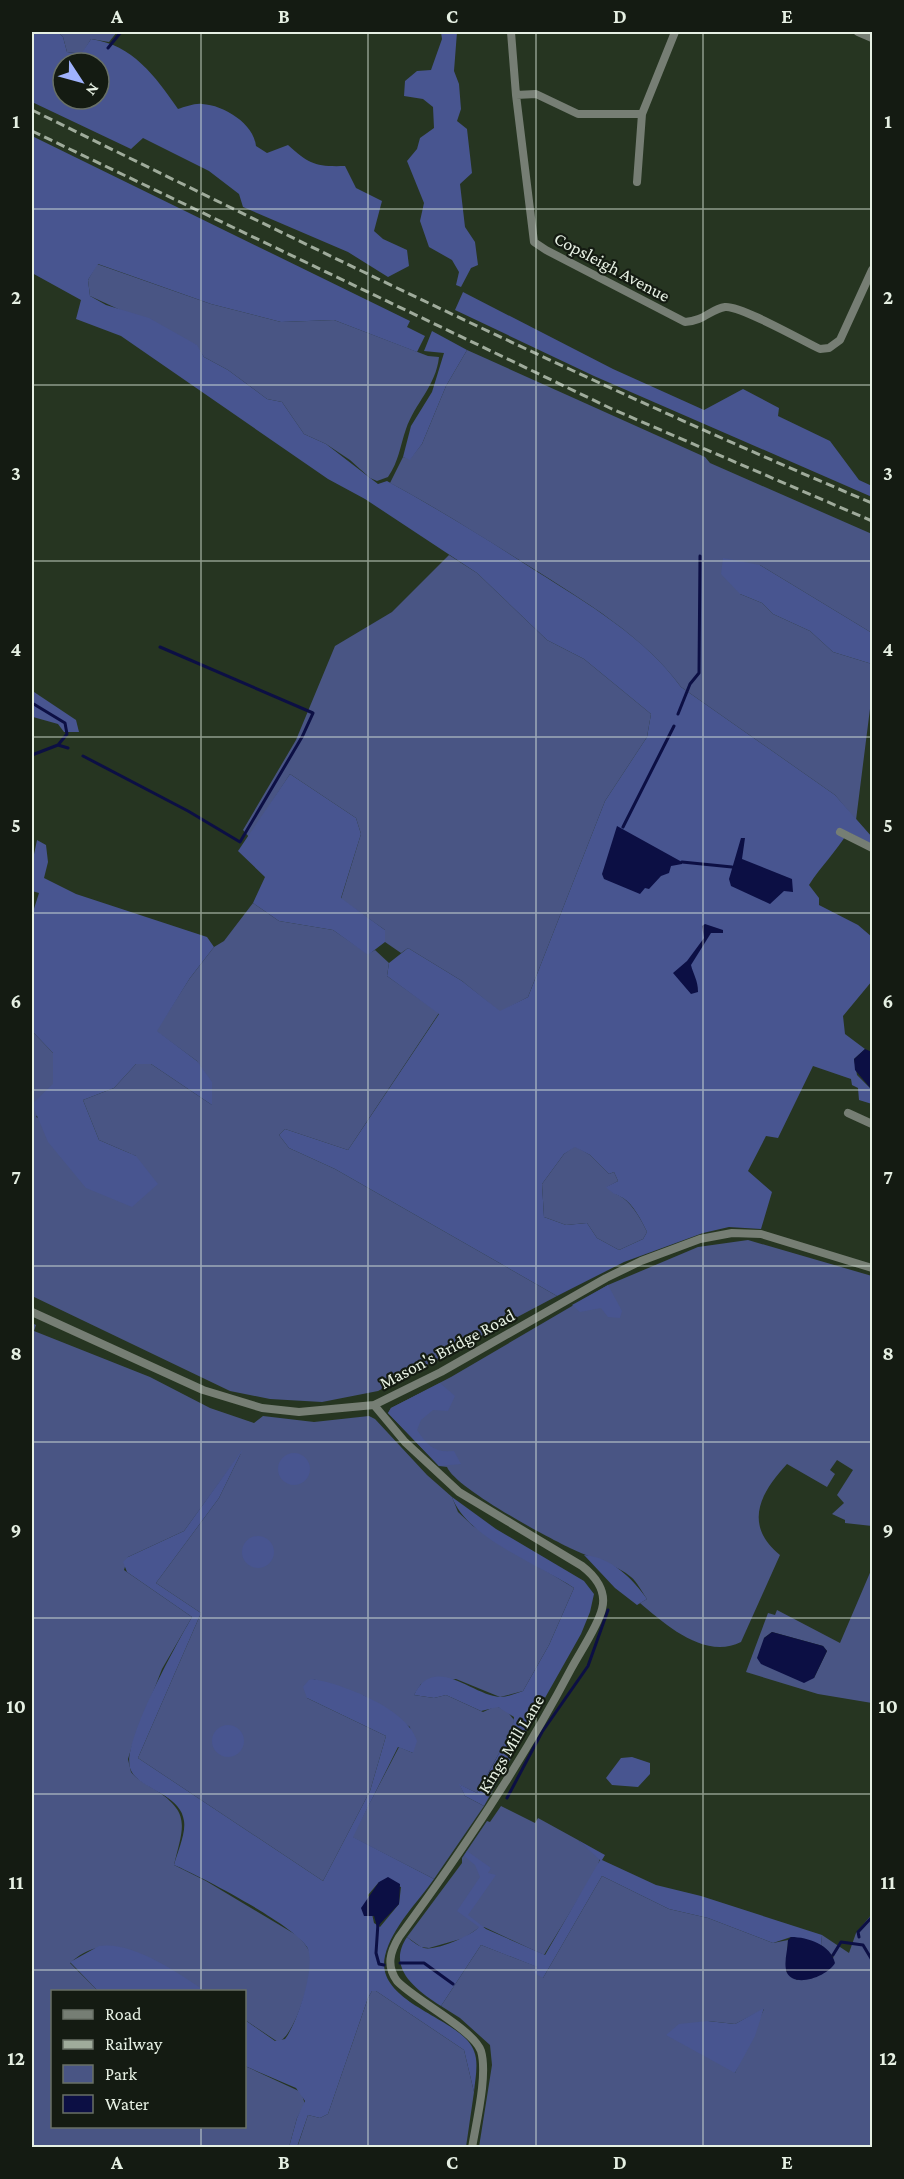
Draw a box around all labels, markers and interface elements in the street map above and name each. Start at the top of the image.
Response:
text: A [110,5,124,27]
text: B [278,5,290,27]
text: C [446,5,458,27]
text: D [613,5,627,27]
text: E [781,5,793,27]
north arrow [51,51,111,111]
text: N [83,80,103,99]
text: 1 [12,110,20,132]
text: 1 [884,110,892,132]
street label: Copsleigh Avenue [551,228,673,306]
text: 2 [11,286,21,308]
text: 2 [883,286,893,308]
text: 3 [11,462,21,484]
text: 3 [883,462,893,484]
text: 4 [11,638,22,660]
text: 4 [883,638,894,660]
text: 5 [11,814,21,836]
text: 5 [883,814,893,836]
text: 6 [11,990,21,1012]
text: 6 [883,990,893,1012]
text: 7 [11,1166,21,1188]
text: 7 [883,1166,893,1188]
street label: Mason's Bridge Road [376,1305,519,1393]
text: 8 [10,1342,22,1364]
text: 8 [882,1342,894,1364]
text: 9 [11,1519,21,1541]
text: 9 [883,1519,893,1541]
street label: Kings Mill Lane [474,1691,548,1797]
text: 10 [6,1695,26,1717]
text: 10 [878,1695,898,1717]
text: 11 [9,1871,24,1893]
text: 11 [881,1871,896,1893]
legend [51,1990,246,2128]
text: Road [105,2004,142,2024]
text: Railway [105,2034,163,2054]
text: 12 [7,2047,25,2069]
text: 12 [879,2047,897,2069]
text: Park [105,2064,137,2084]
text: Water [105,2094,150,2114]
text: A [110,2151,124,2173]
text: B [278,2151,290,2173]
text: C [446,2151,458,2173]
text: D [613,2151,627,2173]
text: E [781,2151,793,2173]

